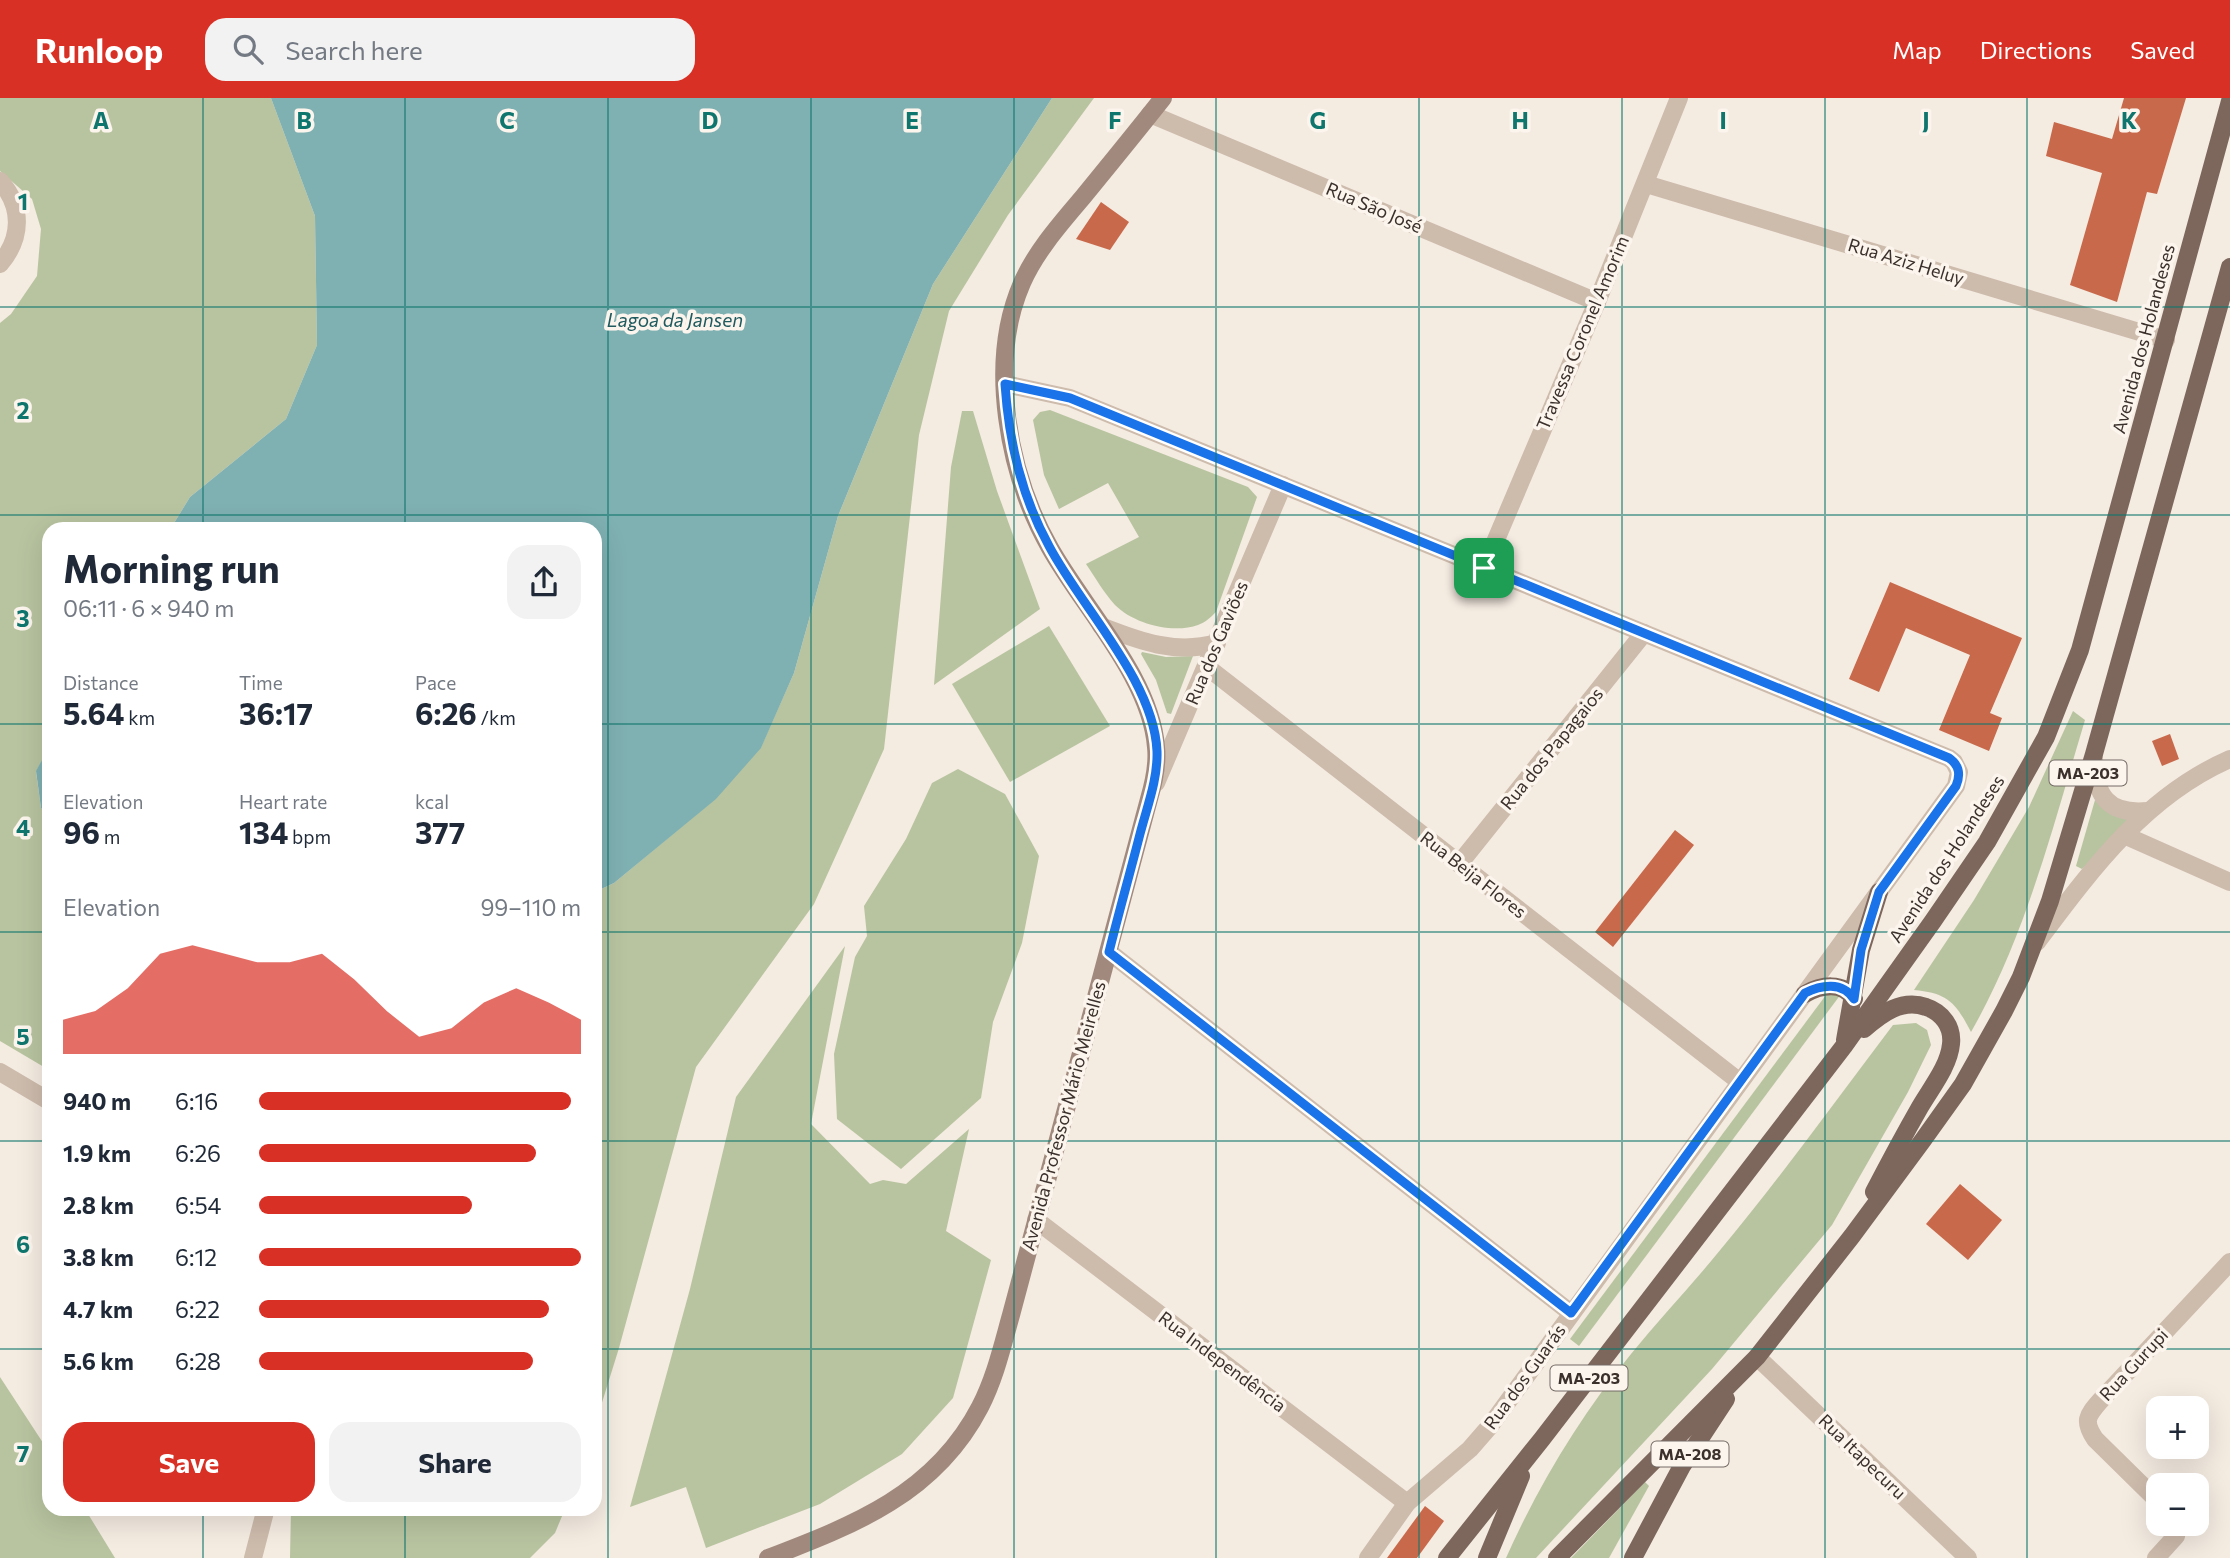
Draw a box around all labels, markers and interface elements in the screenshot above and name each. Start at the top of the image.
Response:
search box [205,18,695,81]
text: Runloop [35,29,163,70]
icon: search [229,30,267,68]
text: Search here [285,34,423,65]
text: Map [1892,35,1942,64]
text: Directions [1980,35,2092,64]
text: Saved [2130,35,2195,64]
text: A [93,106,110,134]
text: B [296,106,312,134]
text: C [499,106,515,134]
text: D [702,106,719,134]
text: E [905,106,919,134]
text: F [1108,106,1122,134]
text: G [1310,106,1326,134]
text: H [1511,106,1529,134]
text: I [1719,106,1727,134]
text: J [1922,106,1930,134]
text: K [2121,106,2137,134]
street label: Rua São José [1323,177,1426,237]
text: 1 [18,187,28,215]
street label: Travessa Coronel Amorim [1531,232,1633,433]
street label: Rua Aziz Heluy [1846,233,1967,289]
street label: Avenida dos Holandeses [2107,242,2179,436]
water label: Lagoa da Jansen [607,308,743,331]
text: 2 [16,396,30,424]
pin [1454,538,1514,598]
text: Morning run [63,544,280,591]
button: share [507,545,581,619]
icon: arrive [1465,549,1503,587]
street label: Rua dos Gaviões [1180,577,1252,708]
text: 06:11 · 6 × 940 m [63,594,234,622]
text: 3 [16,604,30,632]
text: Distance [63,671,139,694]
text: Time [239,671,283,694]
text: Pace [415,671,456,694]
street label: Rua dos Papagaios [1495,683,1607,814]
text: 5.64 [63,694,125,731]
text: 36:17 [239,694,313,731]
text: 6:26 [415,694,477,731]
text: km [125,706,155,729]
text: /km [477,706,516,729]
road number: MA-203 [2050,760,2126,786]
street label: Avenida dos Holandeses [1884,771,2009,946]
text: Elevation [63,790,143,813]
text: Heart rate [239,790,327,813]
text: kcal [415,790,449,813]
text: 4 [16,813,30,841]
text: 96 [63,813,100,850]
text: 134 [239,813,288,850]
text: 377 [415,813,465,850]
text: m [100,825,120,848]
text: bpm [288,825,331,848]
street label: Rua Beija Flores [1416,826,1531,922]
text: Elevation [63,893,160,921]
text: 99–110 m [480,893,581,921]
street label: Avenida Professor Mário Meirelles [1016,979,1110,1253]
text: 5 [16,1022,30,1050]
text: 940 m [63,1087,131,1115]
text: 6:16 [175,1087,218,1115]
text: 1.9 km [63,1139,131,1167]
text: 6:26 [175,1139,221,1167]
text: 2.8 km [63,1191,134,1219]
text: 6:54 [175,1191,221,1219]
text: 6 [16,1230,30,1258]
text: 3.8 km [63,1243,134,1271]
text: 6:12 [175,1243,217,1271]
text: 4.7 km [63,1295,133,1323]
text: 6:22 [175,1295,220,1323]
street label: Rua Independência [1155,1306,1291,1416]
street label: Rua dos Guarás [1479,1320,1570,1433]
street label: Rua Gurupi [2094,1324,2172,1405]
text: 5.6 km [63,1347,134,1375]
text: 6:28 [175,1347,221,1375]
road number: MA-203 [1550,1366,1628,1390]
map controls [2146,1396,2209,1536]
button: + [2146,1396,2209,1459]
street label: Rua Itapecuru [1814,1409,1911,1503]
button: Save [63,1422,315,1502]
button: Share [329,1422,581,1502]
text: 7 [17,1439,29,1467]
road number: MA-208 [1652,1442,1728,1466]
button: − [2146,1473,2209,1536]

